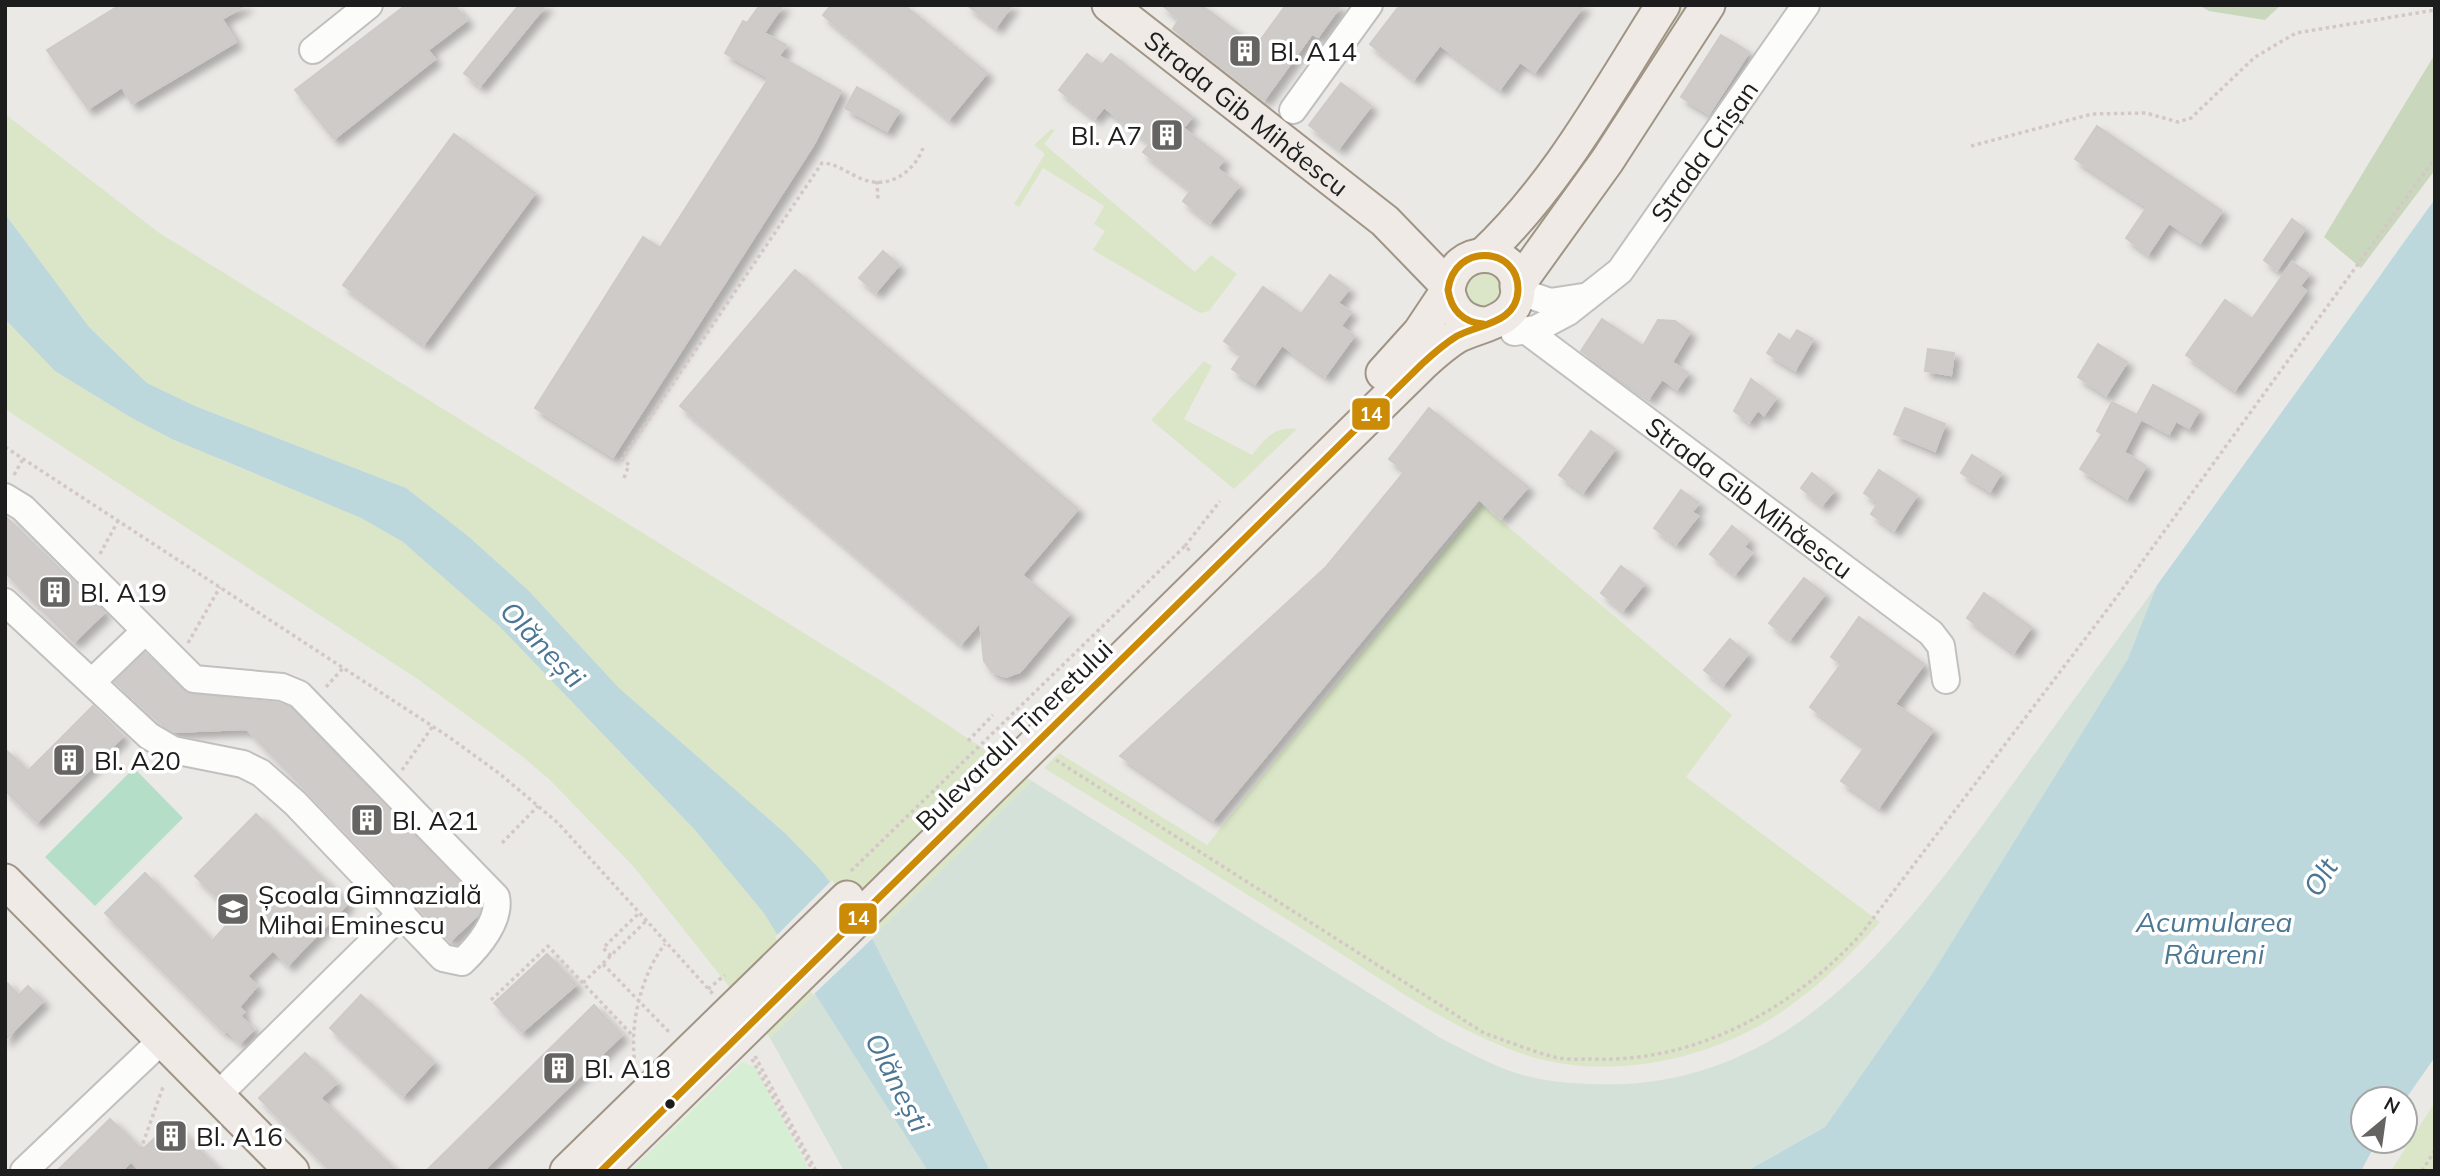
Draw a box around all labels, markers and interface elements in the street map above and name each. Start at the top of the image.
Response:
street label: Strada Gib Mihăescu [1138,23,1355,203]
building icon: Bl. A14 [1226,32,1264,70]
place label: Bl. A14 [1270,35,1357,68]
street label: Strada Crișan [1643,74,1765,228]
building icon: Bl. A7 [1148,116,1186,154]
place label: Bl. A7 [1071,119,1142,152]
line badge: 14 [1351,397,1391,431]
text: 14 [1360,402,1383,426]
street label: Strada Gib Mihăescu [1640,409,1860,586]
building icon: Bl. A19 [36,573,74,611]
place label: Bl. A19 [80,576,167,609]
water label: Olănești [493,593,593,696]
street label: Bulevardul Tineretului [909,632,1119,838]
building icon: Bl. A20 [50,741,88,779]
place label: Bl. A20 [94,744,181,777]
building icon: Bl. A21 [348,801,386,839]
place label: Bl. A21 [392,804,479,837]
water label: Olt [2295,851,2346,902]
place label: Școala Gimnazială Mihai Eminescu [258,878,482,941]
school or university icon: Școala Gimnazială Mihai Eminescu [214,890,252,928]
line badge: 14 [838,902,878,935]
water label: Acumularea Râureni [2135,904,2292,971]
text: 14 [847,906,870,930]
water label: Olănești [857,1026,938,1138]
building icon: Bl. A18 [540,1049,578,1087]
place label: Bl. A18 [584,1052,671,1085]
north arrow [2349,1085,2419,1155]
text: N [2380,1091,2404,1119]
unlabelled marker [663,1097,677,1111]
building icon: Bl. A16 [152,1117,190,1155]
place label: Bl. A16 [196,1120,283,1153]

